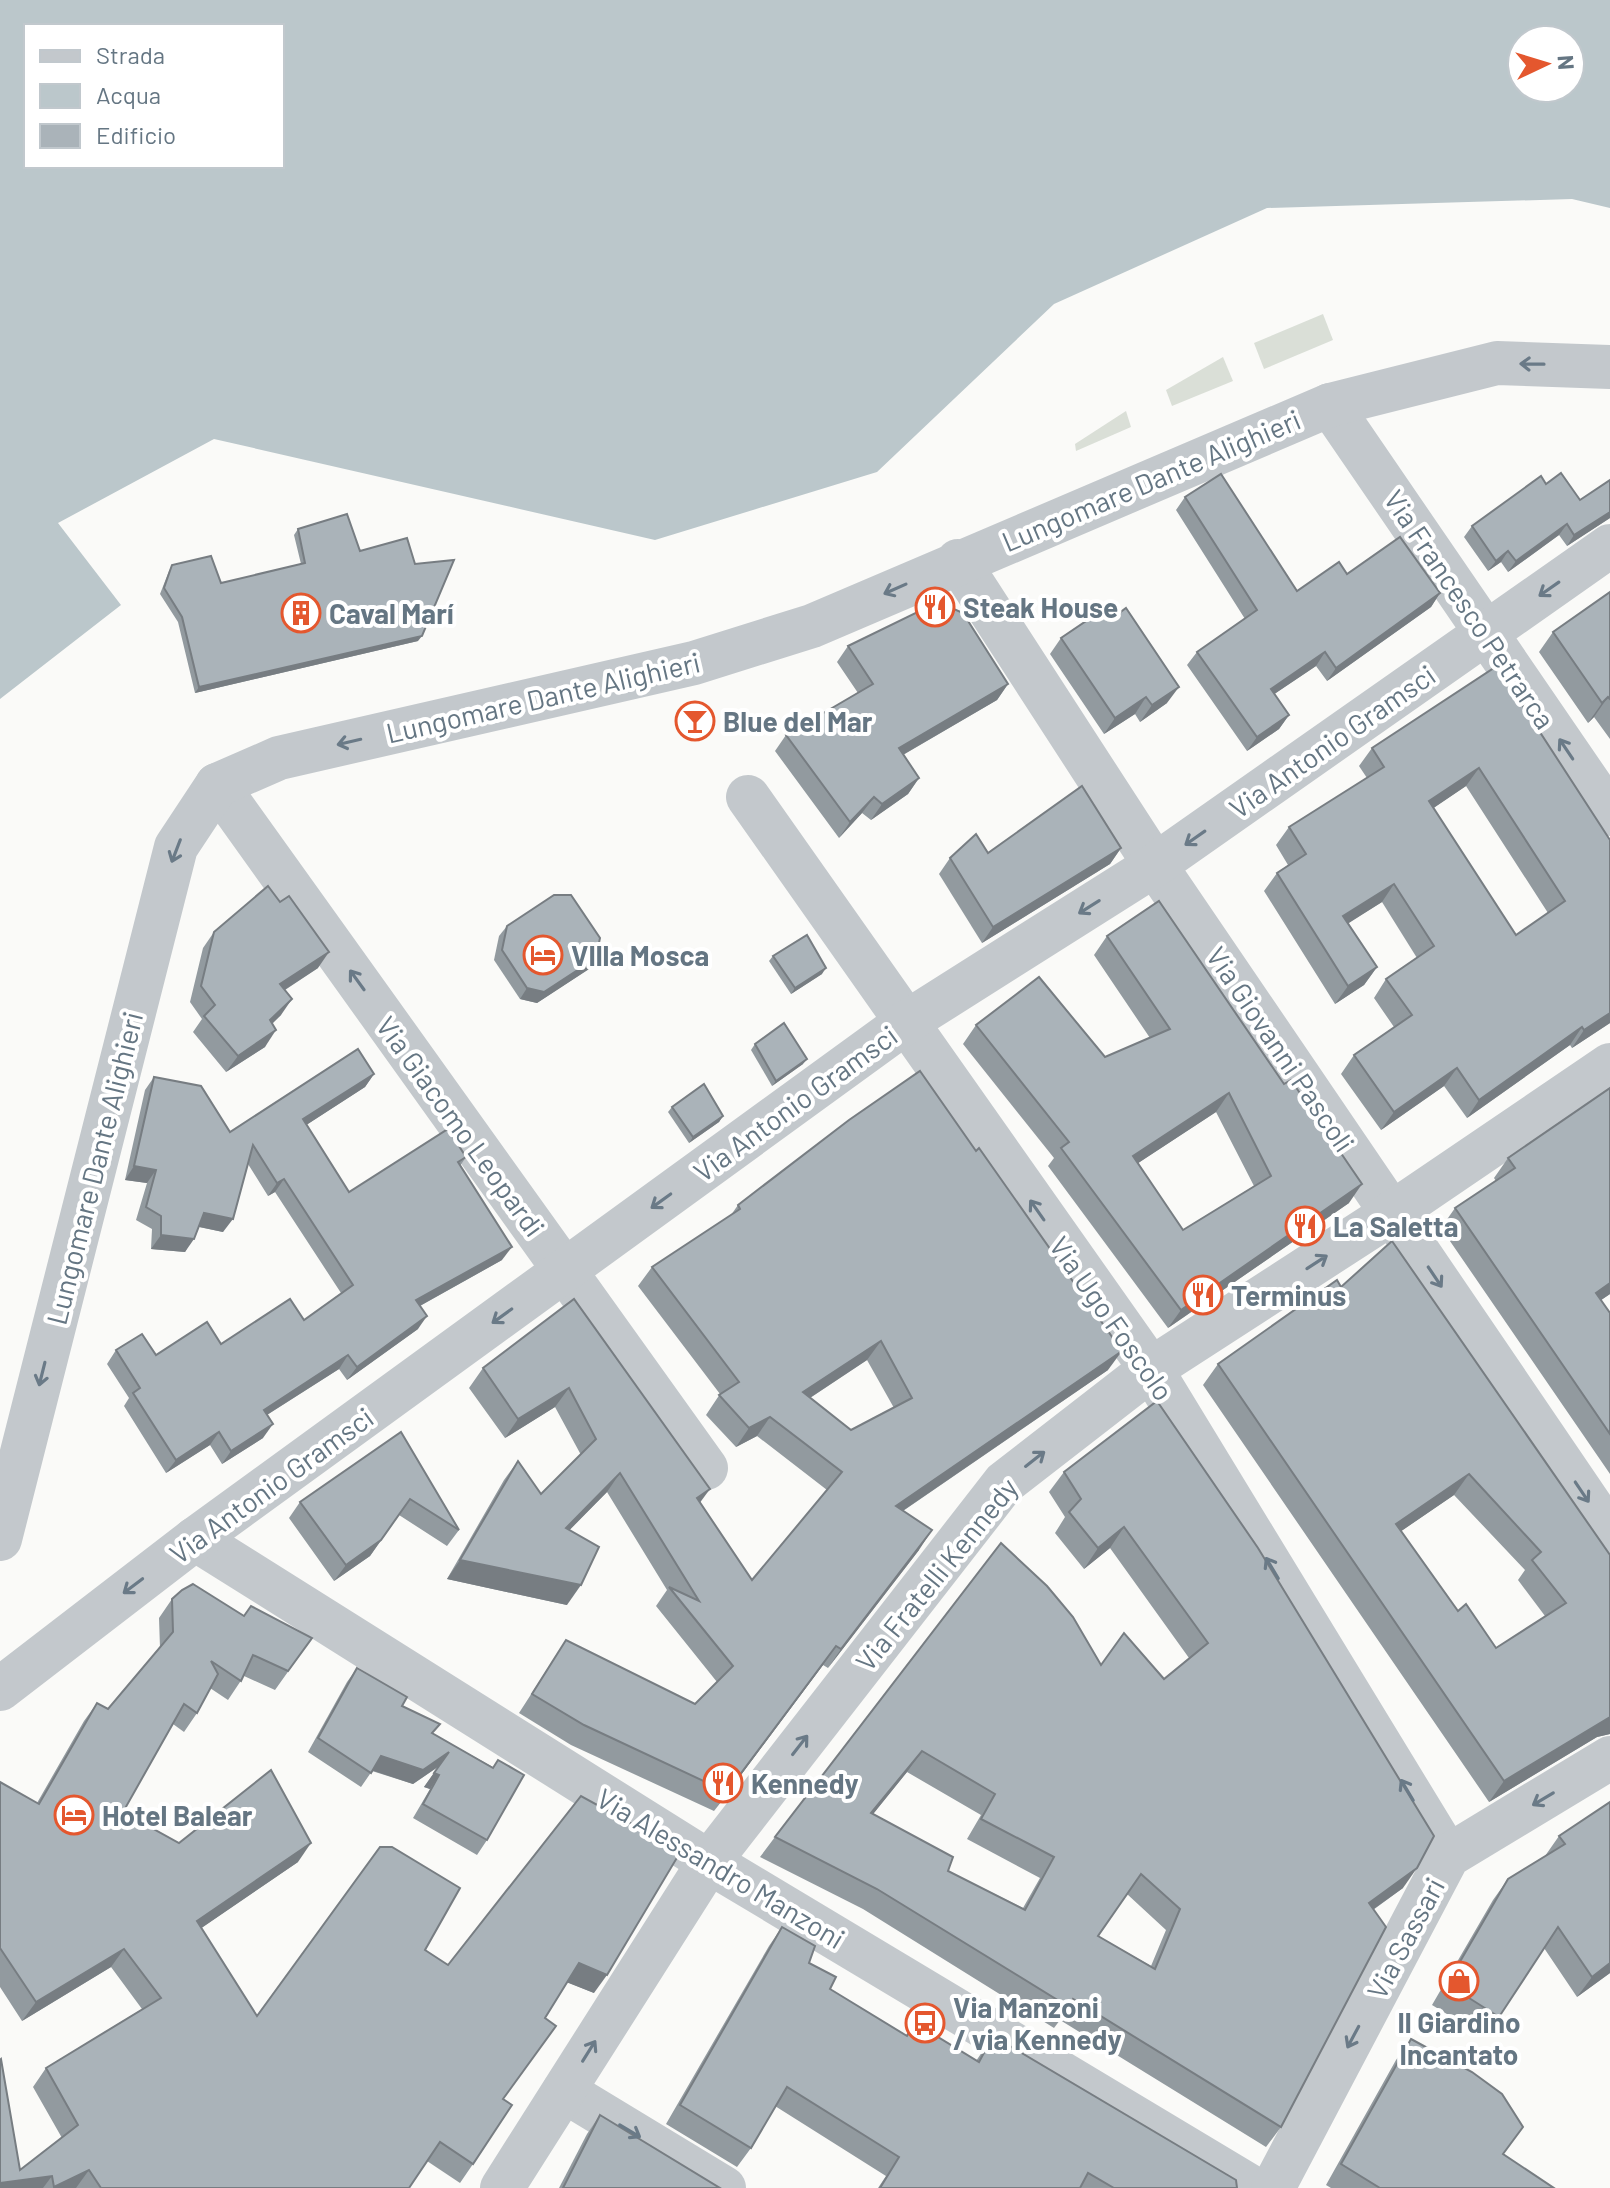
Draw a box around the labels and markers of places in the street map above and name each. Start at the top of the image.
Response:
restaurant icon: Steak House [914,586,956,628]
place label: Steak House [963,590,1118,624]
building icon: Caval Marí [280,592,322,634]
place label: Caval Marí [329,596,454,630]
bar icon: Blue del Mar [674,700,716,742]
place label: Blue del Mar [723,704,873,738]
hotel icon: VIlla Mosca [522,934,564,976]
place label: VIlla Mosca [571,938,709,972]
restaurant icon: La Saletta [1284,1205,1326,1247]
place label: La Saletta [1333,1209,1459,1243]
restaurant icon: Terminus [1182,1274,1224,1316]
place label: Terminus [1231,1278,1346,1312]
restaurant icon: Kennedy [702,1762,744,1804]
place label: Kennedy [751,1766,859,1800]
hotel icon: Hotel Balear [53,1794,95,1836]
place label: Hotel Balear [102,1798,253,1832]
shop icon: Il Giardino Incantato [1438,1960,1480,2002]
place label: Via Manzoni / via Kennedy [953,1990,1122,2056]
bus stop icon: Via Manzoni / via Kennedy [904,2002,946,2044]
place label: Il Giardino Incantato [1397,2005,1521,2071]

